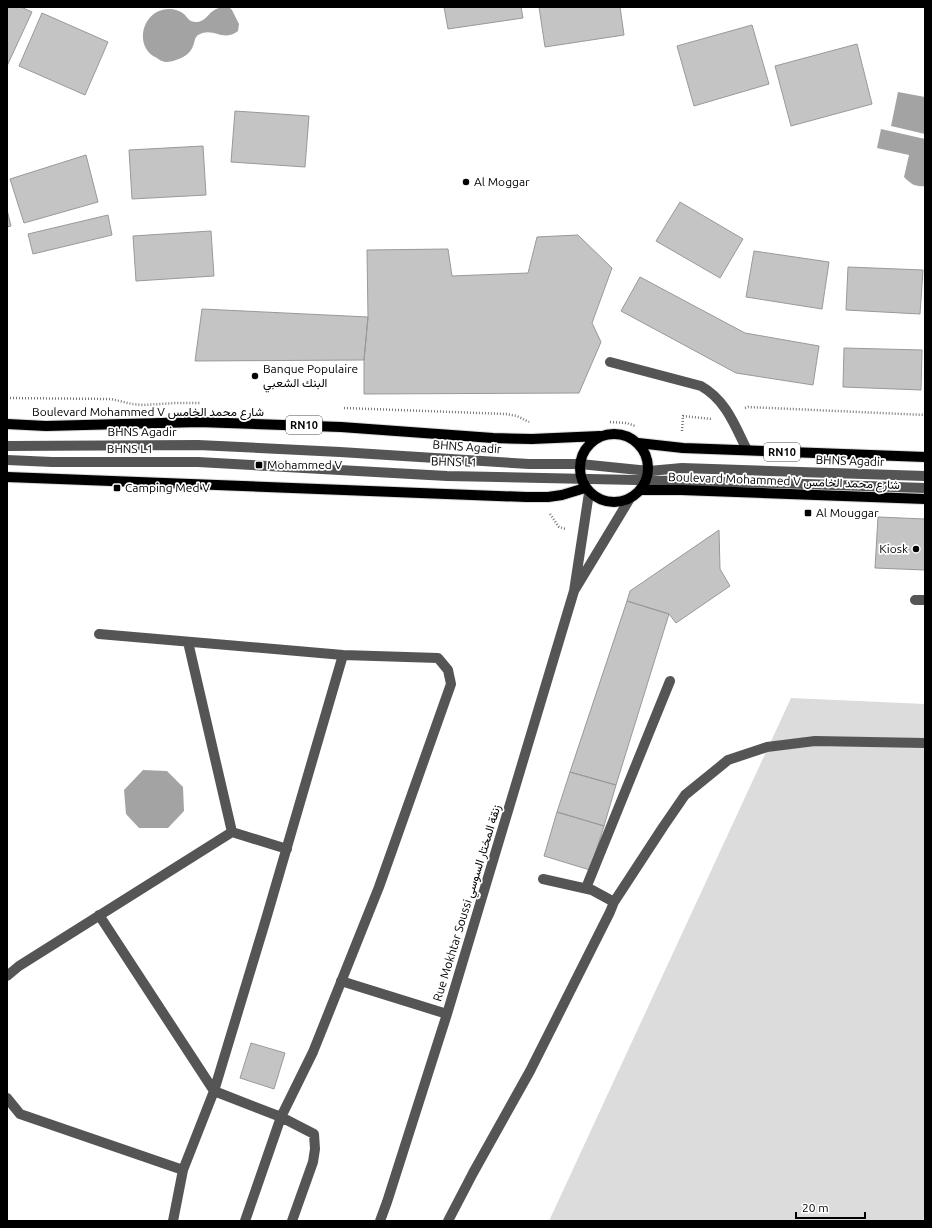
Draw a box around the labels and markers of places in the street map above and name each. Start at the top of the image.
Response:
place label: Al Moggar [474,175,530,188]
marker: Al Moggar [461,177,471,187]
place label: Banque Populaire البنك الشعبي [263,362,358,393]
marker: Banque Populaire البنك الشعبي [250,371,260,381]
place label: Mohammed V [267,458,343,471]
marker: Mohammed V [254,460,264,470]
place label: Camping Med V [125,481,210,494]
marker: Camping Med V [112,483,122,493]
place label: Al Mouggar [816,506,879,519]
marker: Al Mouggar [803,508,813,518]
place label: Kiosk [879,542,908,555]
marker: Kiosk [911,544,921,554]

